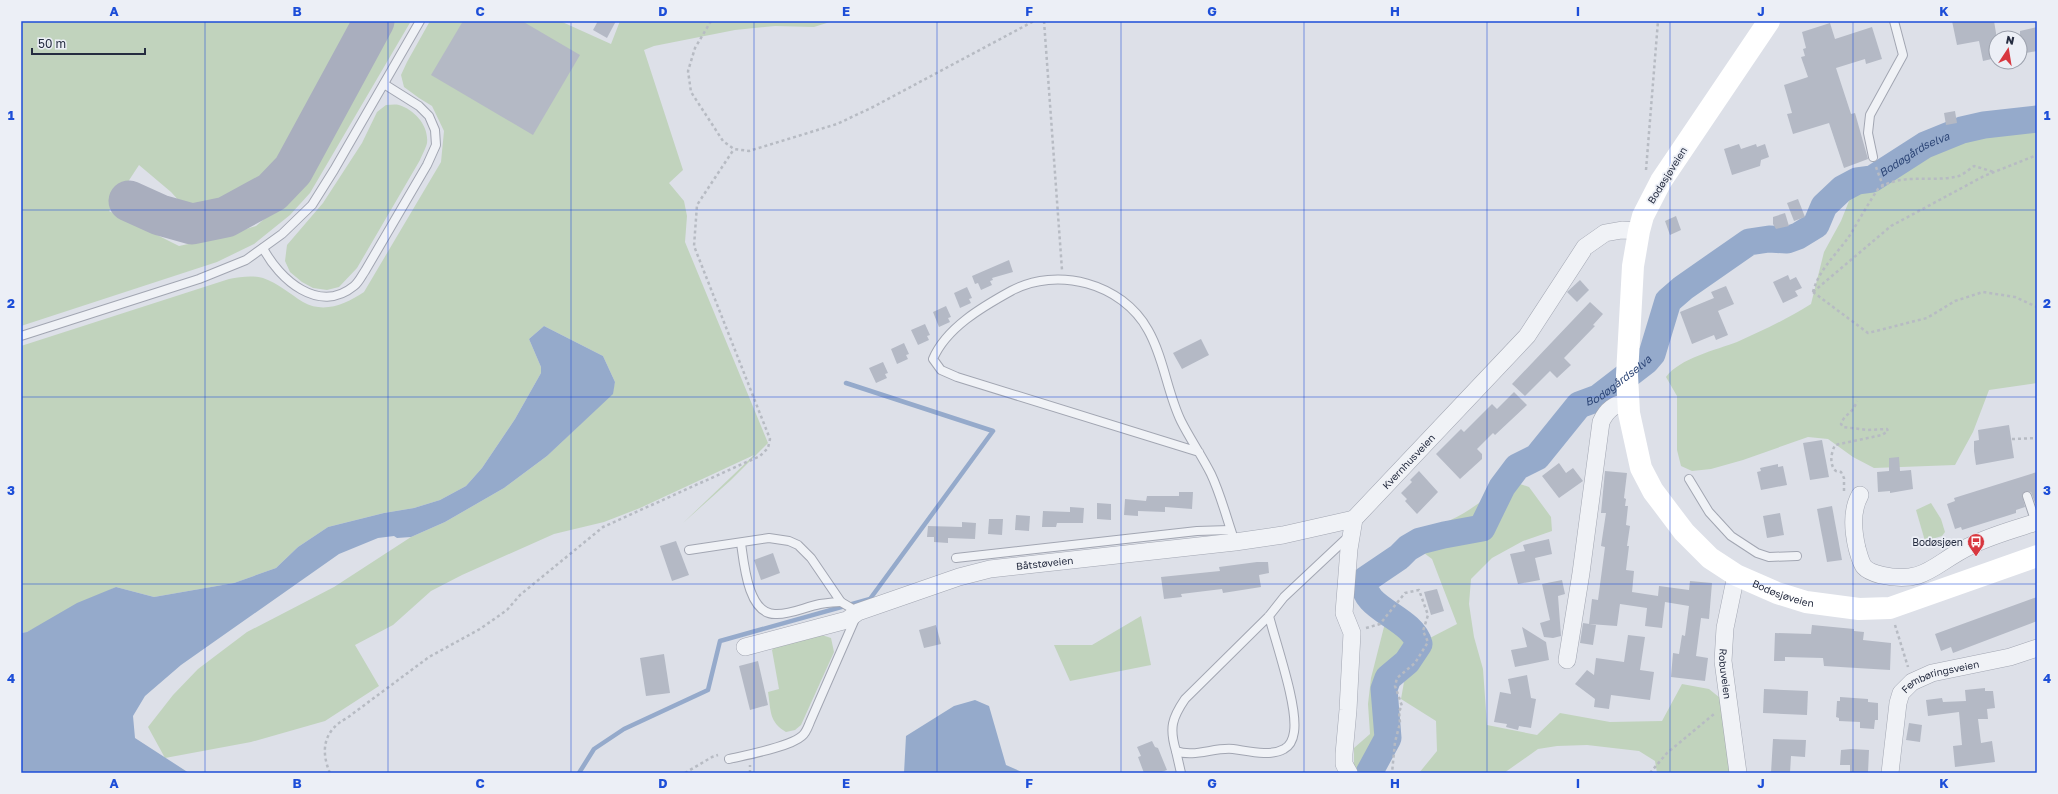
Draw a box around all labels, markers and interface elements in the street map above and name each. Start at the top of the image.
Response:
text: A [109,3,119,19]
text: B [292,3,302,19]
text: C [475,3,485,19]
text: D [658,3,668,19]
text: E [842,3,850,19]
text: F [1025,3,1033,19]
text: G [1207,3,1217,19]
text: H [1390,3,1400,19]
text: I [1576,3,1580,19]
text: J [1757,3,1765,19]
text: K [1939,3,1949,19]
scale bar [32,30,145,56]
north arrow [1988,30,2028,70]
text: N [2005,33,2016,47]
text: 50 m [38,36,66,51]
text: 1 [8,107,15,123]
text: 1 [2044,107,2051,123]
water label: Bodøgårdselva [1876,129,1952,179]
street label: Bodøsjøveien [1645,144,1689,206]
text: 2 [7,295,15,311]
text: 2 [2043,295,2051,311]
water label: Bodøgårdselva [1583,352,1654,408]
street label: Kvernhusveien [1380,431,1437,491]
text: 3 [7,482,15,498]
text: 3 [2043,482,2051,498]
bus stop icon: Bodøsjøen [1966,532,1986,557]
place label: Bodøsjøen [1912,536,1963,548]
street label: Båtstøveien [1015,554,1074,572]
street label: Bodøsjøveien [1751,577,1815,609]
street label: Robuveien [1717,648,1734,700]
street label: Fembøringsveien [1899,657,1980,695]
text: 4 [7,670,15,686]
text: 4 [2043,670,2051,686]
text: A [109,775,119,791]
text: B [292,775,302,791]
text: C [475,775,485,791]
text: D [658,775,668,791]
text: E [842,775,850,791]
text: F [1025,775,1033,791]
text: G [1207,775,1217,791]
text: H [1390,775,1400,791]
text: I [1576,775,1580,791]
text: J [1757,775,1765,791]
text: K [1939,775,1949,791]

